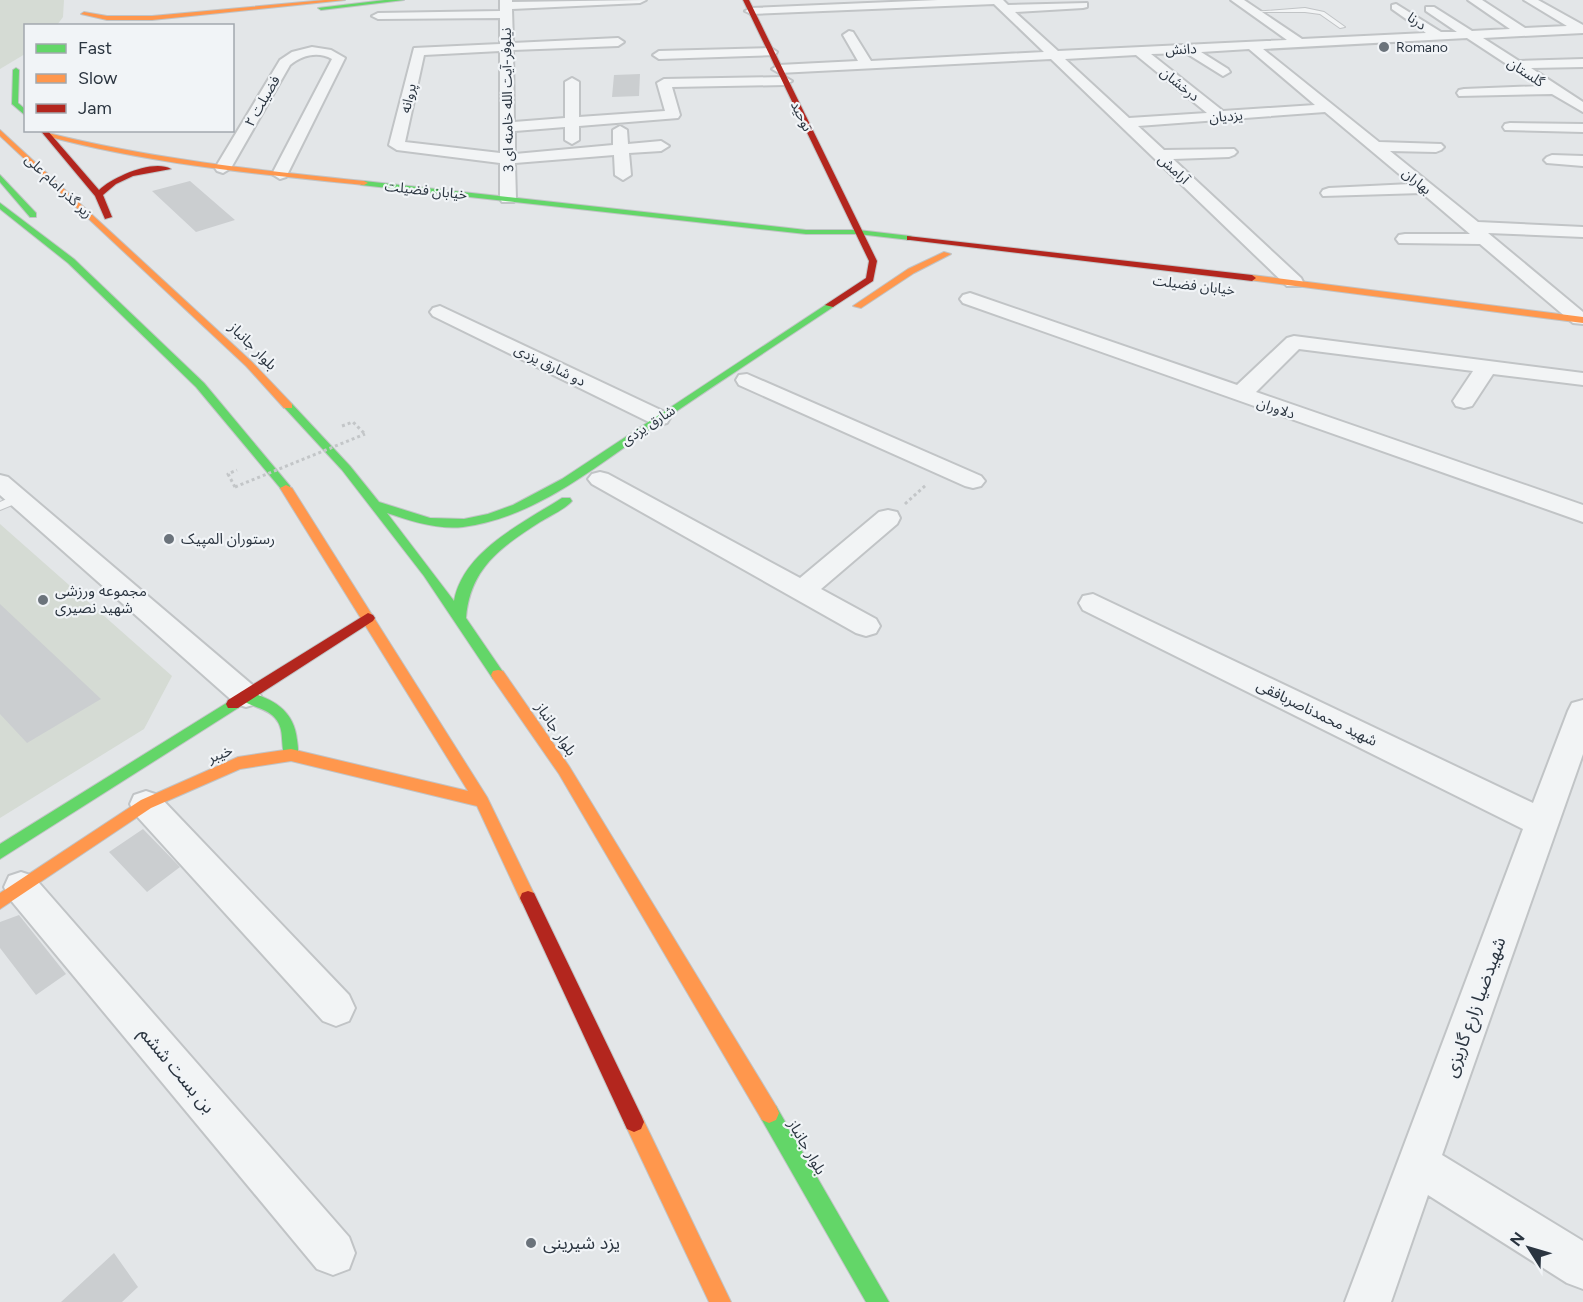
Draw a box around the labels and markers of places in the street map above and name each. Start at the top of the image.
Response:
place label: Romano [1396,39,1448,56]
marker: Romano [1377,40,1391,54]
place label: رستوران المپیک [181,530,275,549]
marker: رستوران المپیک [162,532,176,546]
place label: مجموعه ورزشی شهید نصیری [55,582,147,617]
marker: مجموعه ورزشی شهید نصیری [36,593,50,607]
place label: یزد شیرینی [543,1232,620,1254]
marker: یزد شیرینی [524,1236,538,1250]

